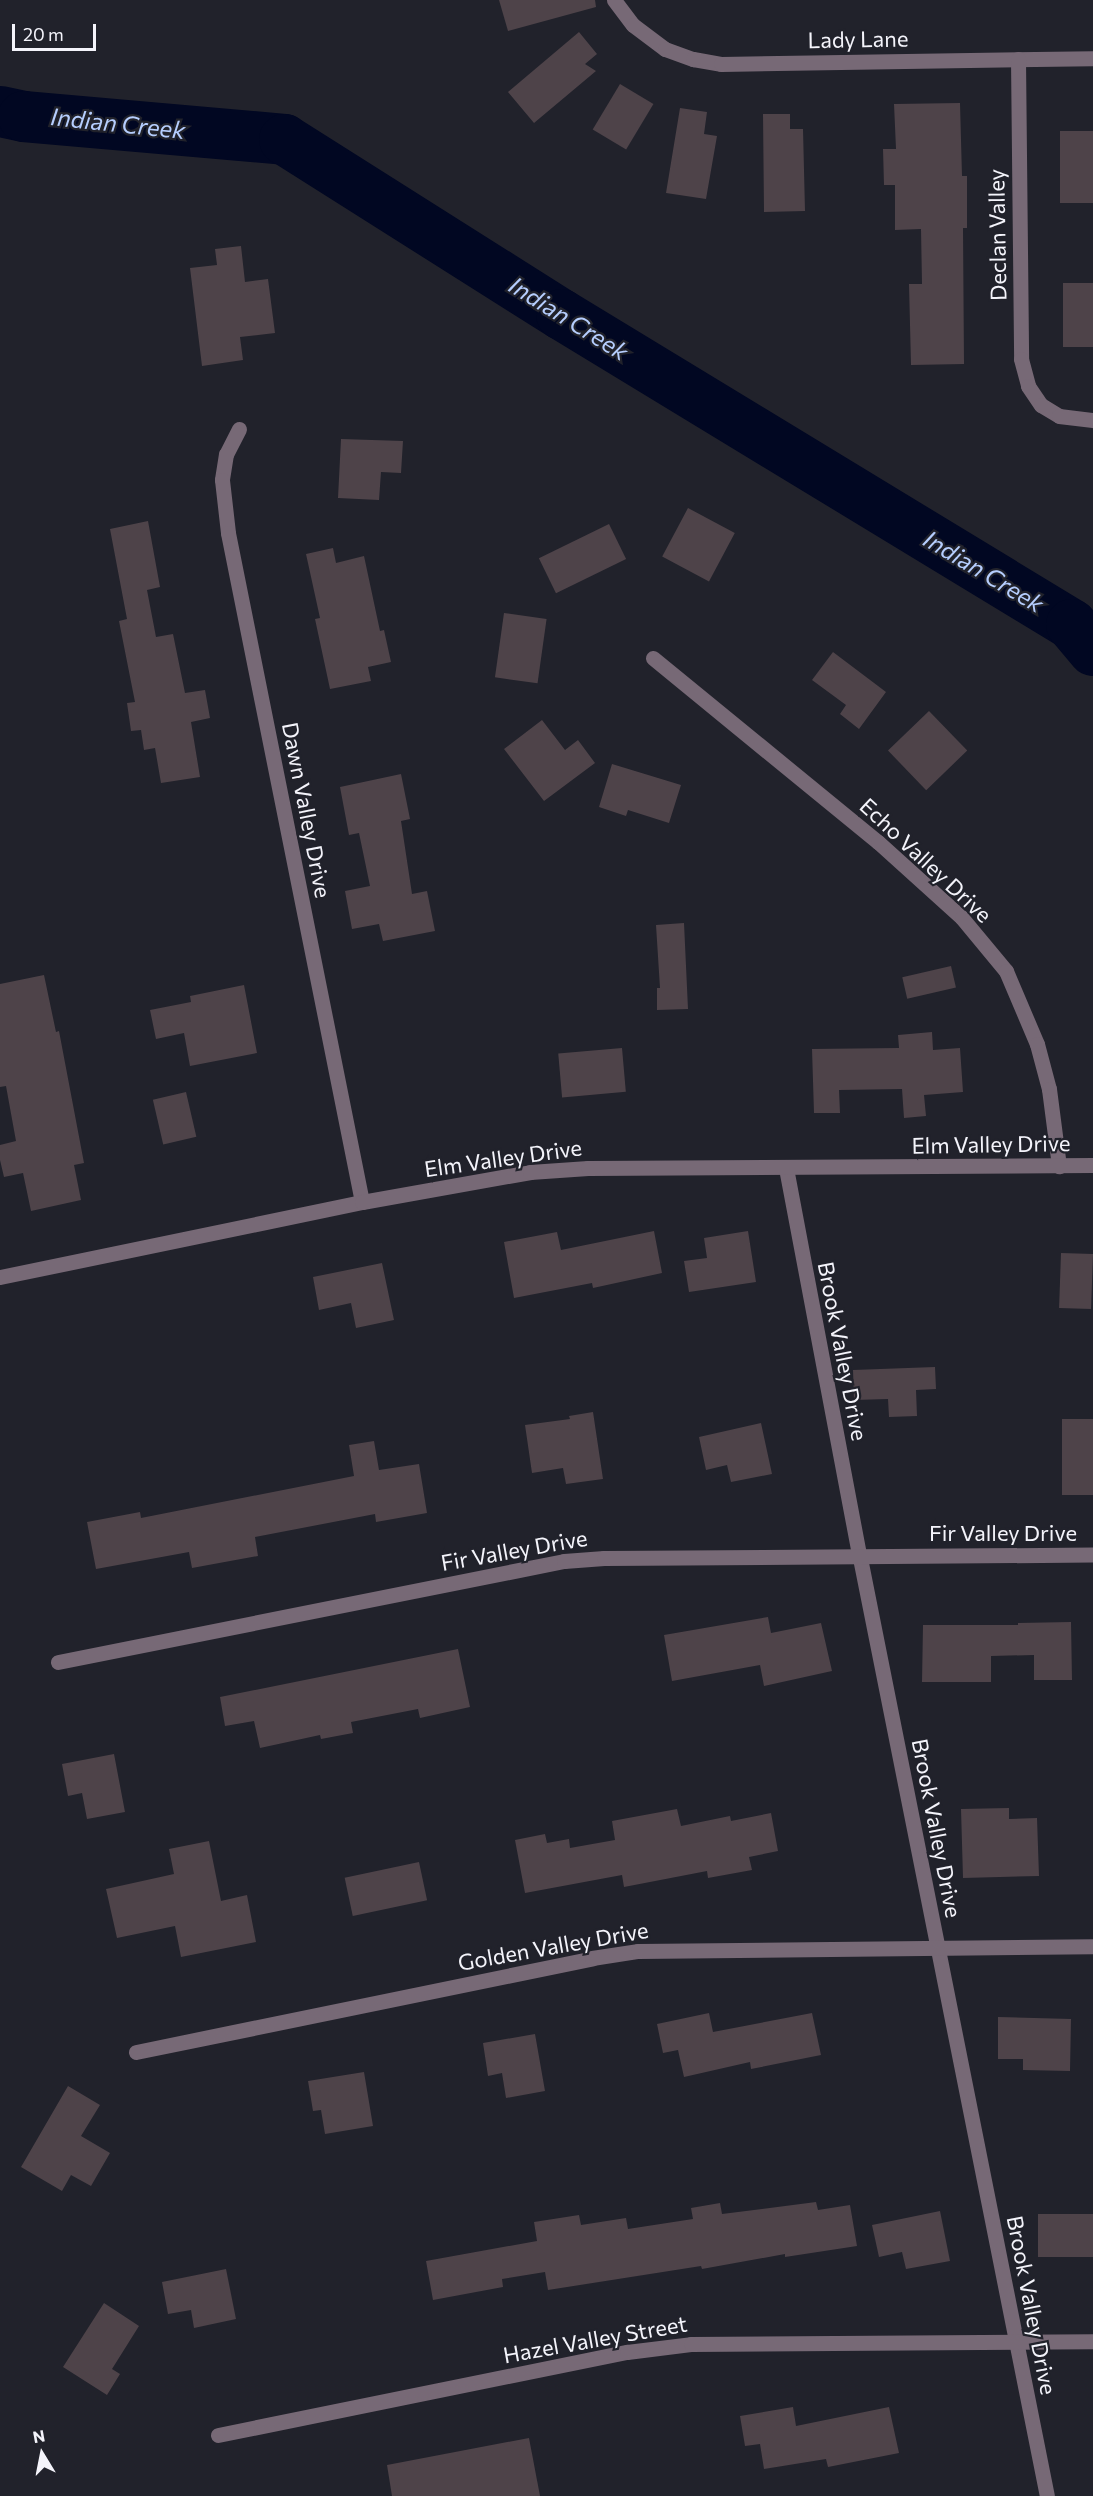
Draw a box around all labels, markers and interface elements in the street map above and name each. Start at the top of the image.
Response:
scale bar [15,12,99,50]
text: 20 m [23,23,64,45]
street label: Lady Lane [807,25,909,53]
water label: Indian Creek [49,102,187,144]
street label: Declan Valley [983,169,1011,301]
water label: Indian Creek [504,270,634,366]
water label: Indian Creek [919,524,1049,618]
street label: Dawn Valley Drive [277,720,337,900]
street label: Echo Valley Drive [855,792,997,928]
street label: Elm Valley Drive [911,1129,1071,1159]
street label: Elm Valley Drive [423,1134,583,1182]
street label: Brook Valley Drive [813,1259,873,1443]
street label: Fir Valley Drive [929,1520,1077,1546]
street label: Fir Valley Drive [439,1524,589,1576]
street label: Brook Valley Drive [907,1736,967,1920]
street label: Golden Valley Drive [456,1916,650,1976]
street label: Brook Valley Drive [1002,2213,1062,2397]
street label: Hazel Valley Street [501,2310,689,2368]
north arrow [12,2424,72,2484]
text: N [31,2425,46,2446]

